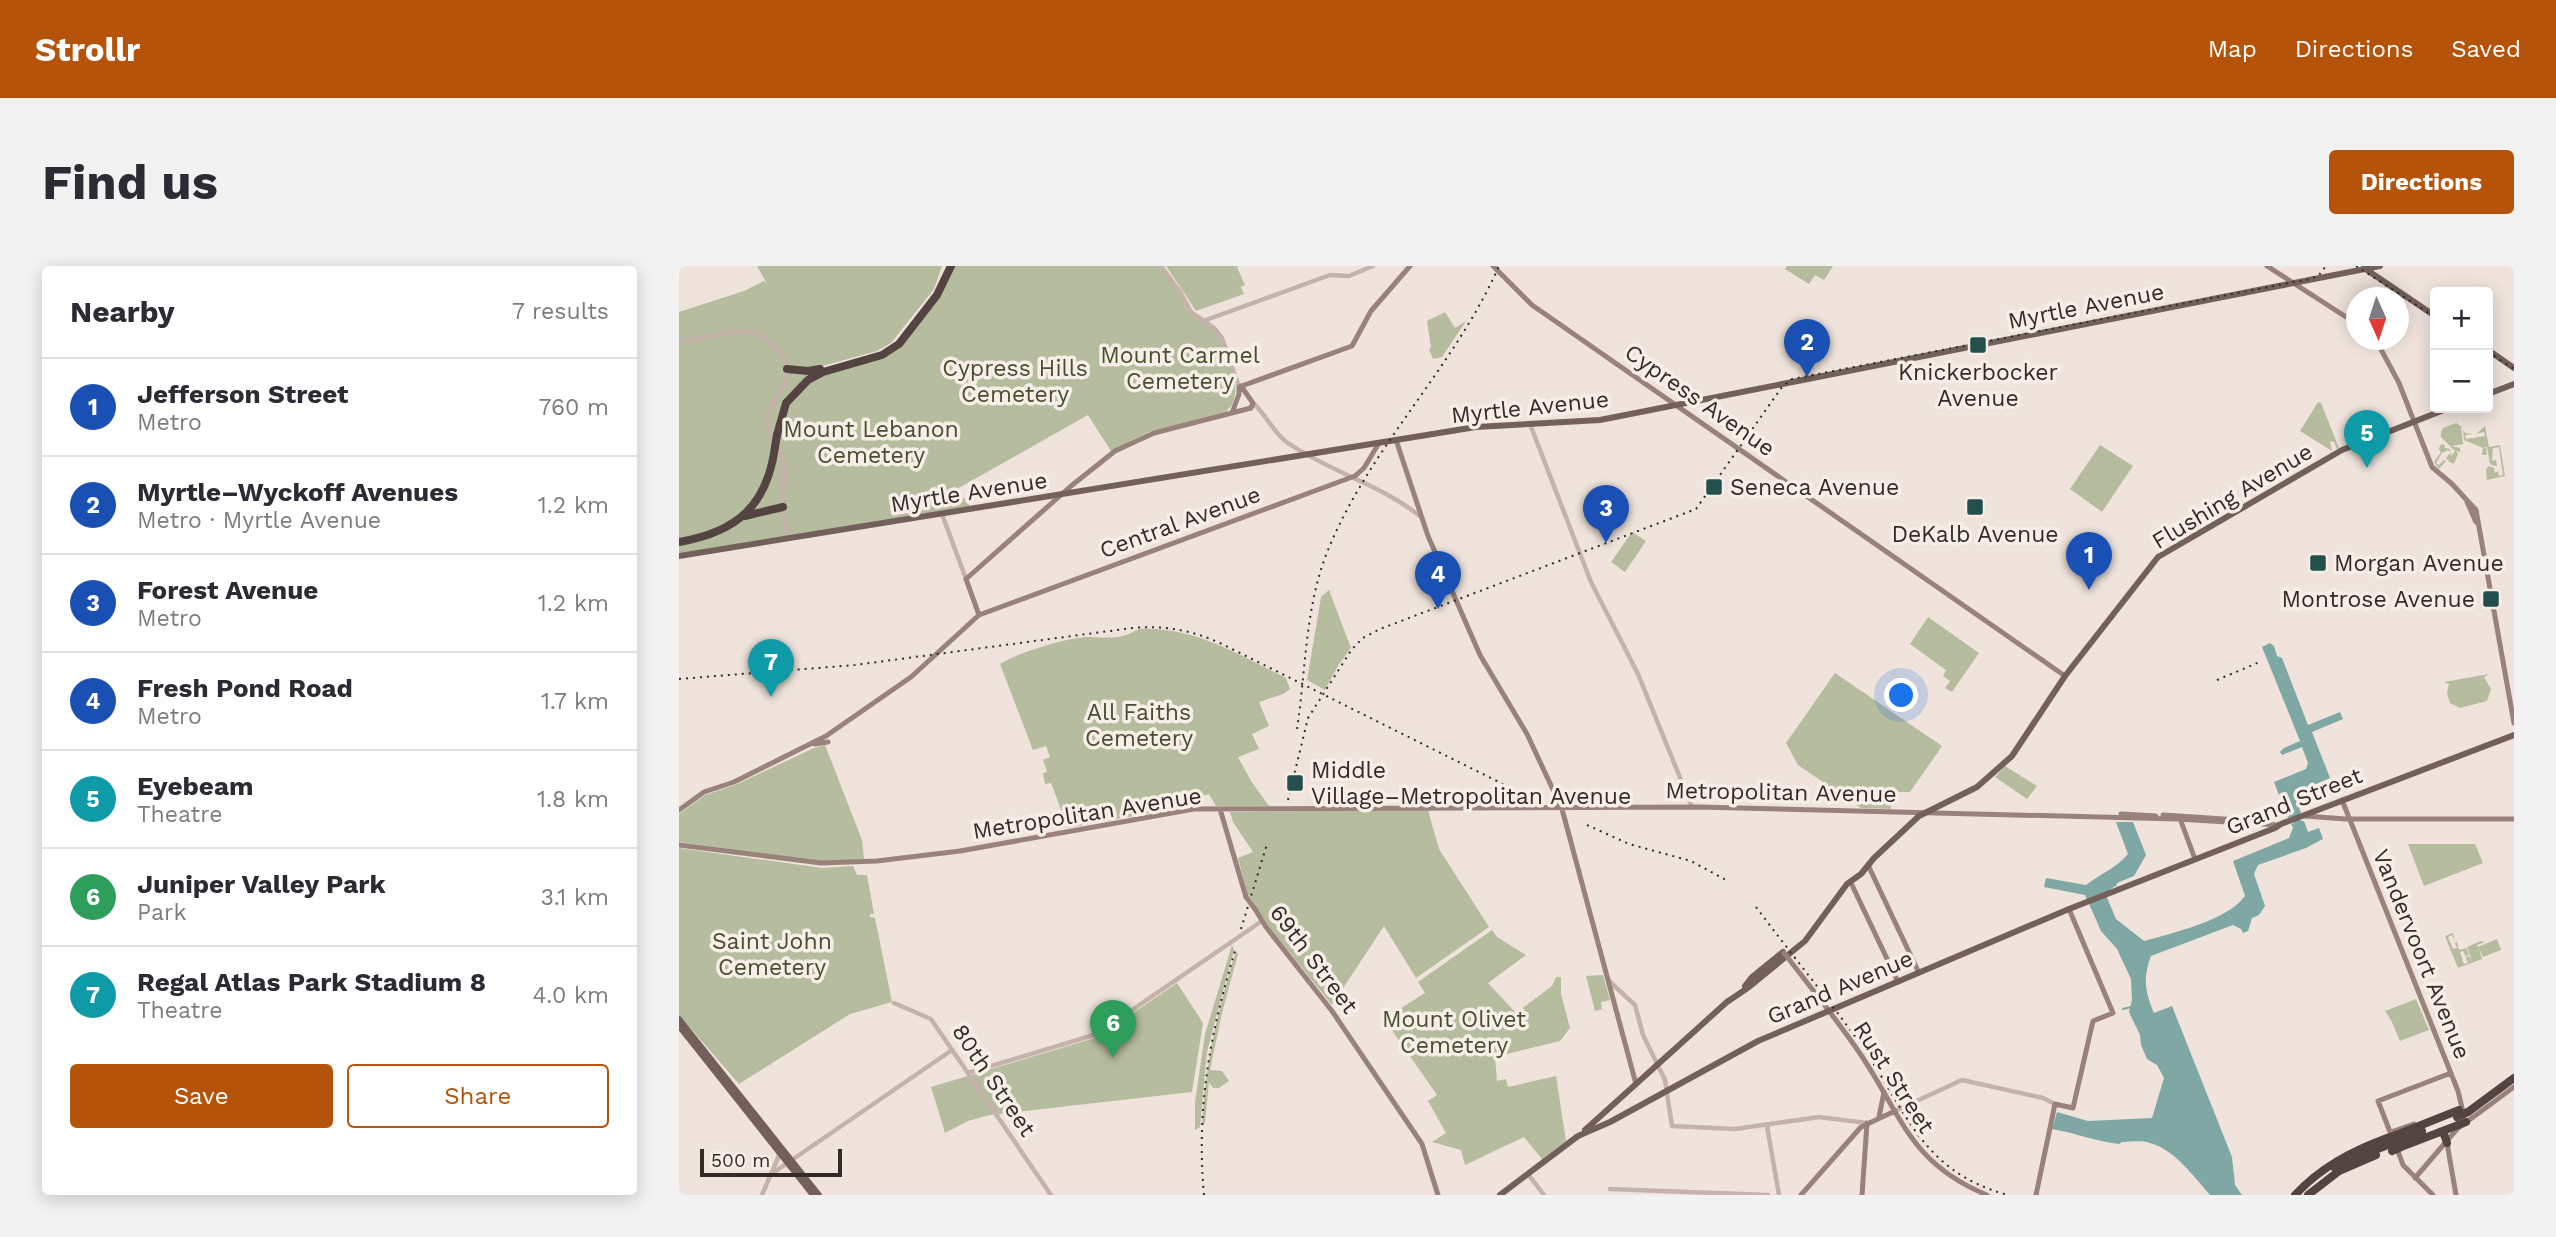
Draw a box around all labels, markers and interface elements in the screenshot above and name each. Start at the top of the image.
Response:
text: Strollr [35,30,140,69]
text: Map [2208,35,2257,63]
text: Directions [2295,35,2413,63]
text: Saved [2451,35,2521,63]
button: Directions [2329,150,2514,214]
text: Find us [42,153,218,211]
street label: Myrtle Avenue [2006,278,2166,335]
north arrow [2346,287,2409,350]
map controls [2430,287,2493,413]
button: + [2430,287,2493,350]
text: Nearby [70,294,175,329]
text: 7 results [512,298,609,325]
pin: 2 [1784,319,1830,377]
marker: Knickerbocker Avenue [1968,335,1988,355]
street label: Cypress Avenue [1620,339,1780,462]
park label: Mount Carmel Cemetery [1100,342,1260,395]
button: − [2430,350,2493,413]
park label: Cypress Hills Cemetery [942,355,1088,408]
place label: Knickerbocker Avenue [1898,359,2058,412]
text: Jefferson Street [137,379,348,409]
street label: Myrtle Avenue [1450,386,1610,429]
text: 1 [88,394,98,421]
text: 760 m [539,394,609,421]
text: Metro [137,409,202,436]
pin: 5 [2344,410,2390,468]
park label: Mount Lebanon Cemetery [783,416,959,469]
street label: Flushing Avenue [2147,438,2317,555]
street label: Myrtle Avenue [889,467,1049,518]
place label: Seneca Avenue [1730,474,1899,501]
text: Myrtle–Wyckoff Avenues [137,477,458,507]
marker: Seneca Avenue [1704,477,1724,497]
street label: Central Avenue [1096,481,1264,564]
pin: 3 [1583,485,1629,543]
text: 2 [86,492,100,519]
text: 1.2 km [538,492,609,519]
marker: DeKalb Avenue [1965,497,1985,517]
text: Metro · Myrtle Avenue [137,507,381,534]
place label: DeKalb Avenue [1891,521,2059,548]
pin: 1 [2066,532,2112,590]
place label: Morgan Avenue [2334,550,2504,577]
pin: 4 [1415,551,1461,609]
marker: Morgan Avenue [2308,553,2328,573]
text: Forest Avenue [137,575,318,605]
place label: Montrose Avenue [2282,586,2475,613]
marker: Montrose Avenue [2481,589,2501,609]
text: 3 [86,590,100,617]
text: 1.2 km [538,590,609,617]
text: Metro [137,605,202,632]
pin: 7 [748,639,794,697]
text: Fresh Pond Road [137,673,353,703]
your location [1884,678,1918,712]
text: 4 [86,688,100,715]
text: 1.7 km [541,688,609,715]
park label: All Faiths Cemetery [1085,699,1193,752]
text: Metro [137,703,202,730]
place label: Middle Village–Metropolitan Avenue [1311,757,1631,810]
street label: Grand Street [2222,762,2367,841]
text: Eyebeam [137,771,253,801]
marker: Middle Village–Metropolitan Avenue [1285,773,1305,793]
street label: Metropolitan Avenue [1665,777,1897,808]
street label: Metropolitan Avenue [971,782,1203,845]
text: 5 [86,786,100,813]
text: 1.8 km [537,786,609,813]
text: Theatre [137,801,222,828]
street label: Vandervoort Avenue [2367,845,2476,1063]
text: Juniper Valley Park [137,869,386,899]
text: 6 [86,884,100,911]
text: 3.1 km [540,884,609,911]
text: Park [137,899,186,926]
street label: 69th Street [1264,900,1363,1019]
park label: Saint John Cemetery [712,928,832,981]
street label: Grand Avenue [1763,945,1917,1030]
text: Regal Atlas Park Stadium 8 [137,967,486,997]
text: 7 [86,982,100,1009]
text: 4.0 km [533,982,609,1009]
text: Theatre [137,997,222,1024]
pin: 6 [1090,1000,1136,1058]
park label: Mount Olivet Cemetery [1382,1006,1526,1059]
street label: Rust Street [1847,1016,1940,1139]
street label: 80th Street [946,1019,1041,1142]
button: Save [70,1064,333,1128]
button: Share [347,1064,609,1128]
scale bar [700,1146,842,1178]
text: 500 m [711,1149,770,1172]

